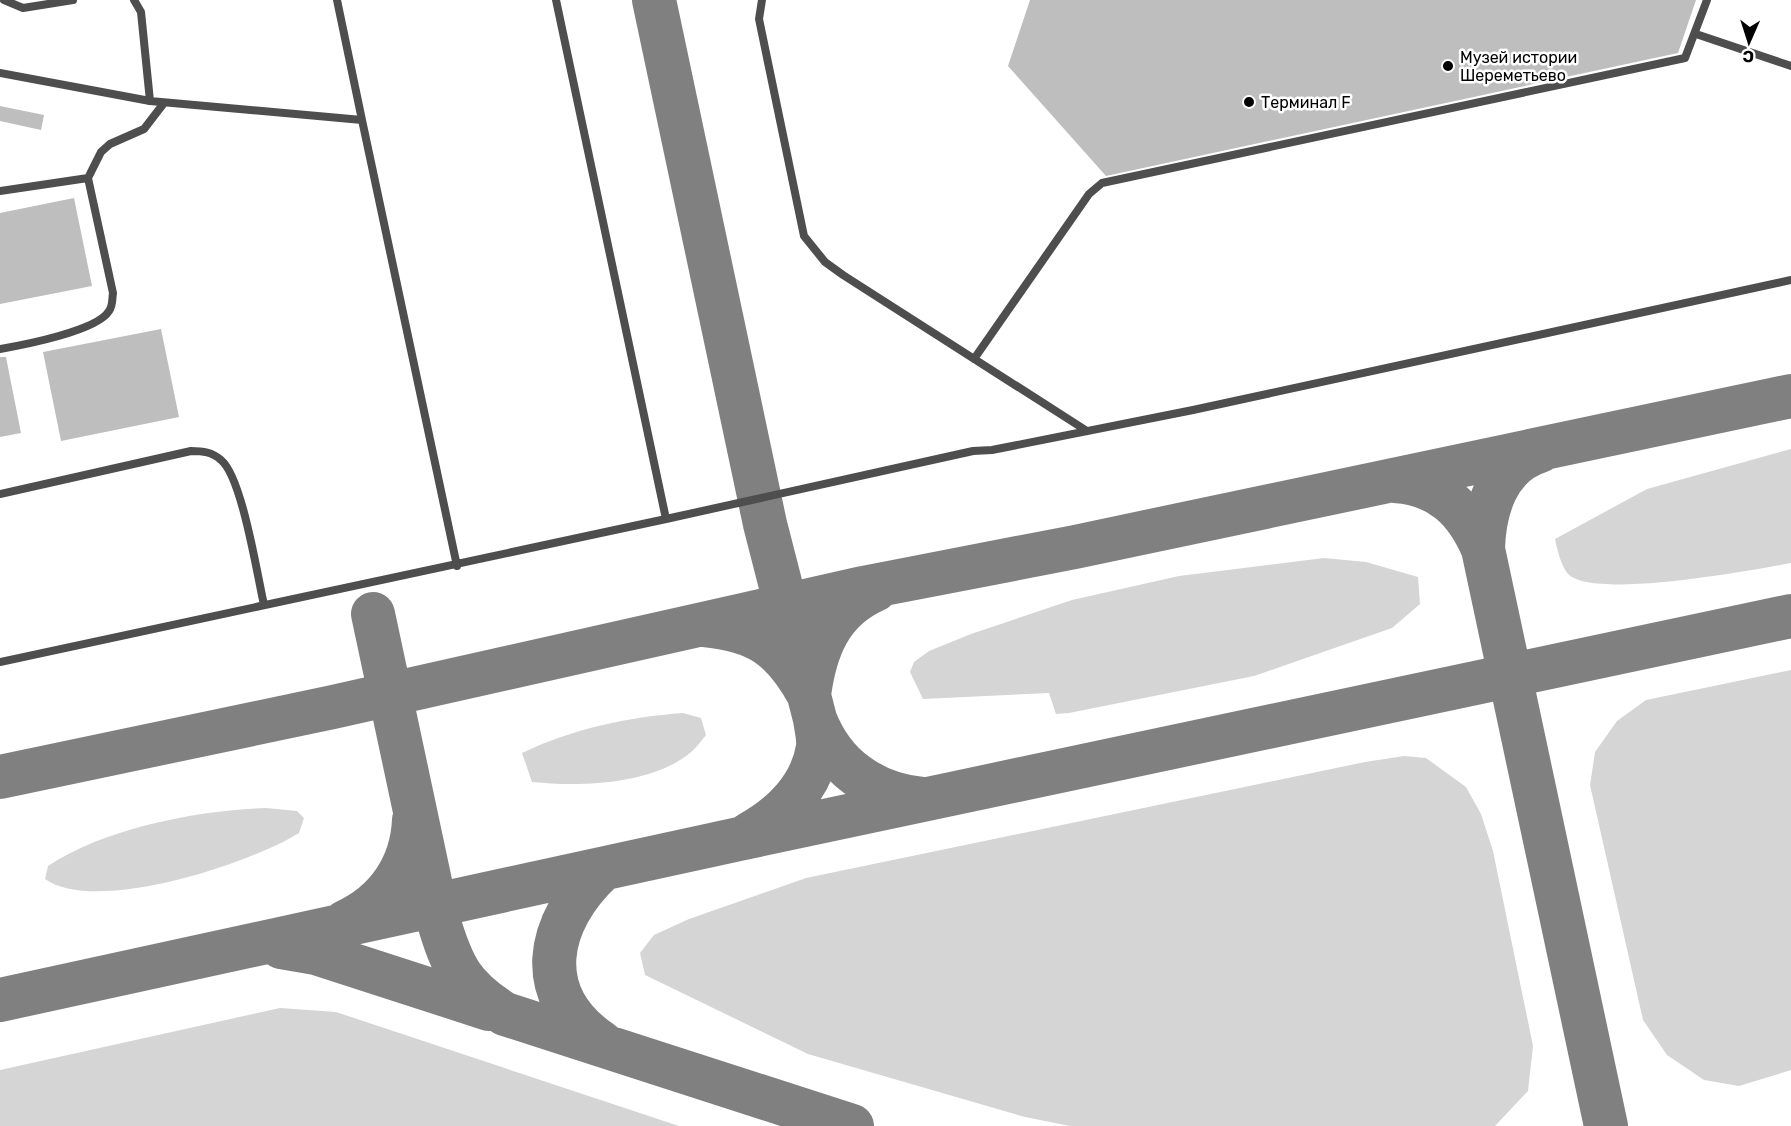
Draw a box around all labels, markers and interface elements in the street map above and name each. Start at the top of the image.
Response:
north arrow [1719,12,1779,72]
text: С [1742,47,1754,66]
place label: Музей истории Шереметьево [1460,48,1577,85]
marker: Музей истории Шереметьево [1441,59,1455,73]
place label: Терминал F [1261,93,1351,112]
marker: Терминал F [1242,95,1256,109]

